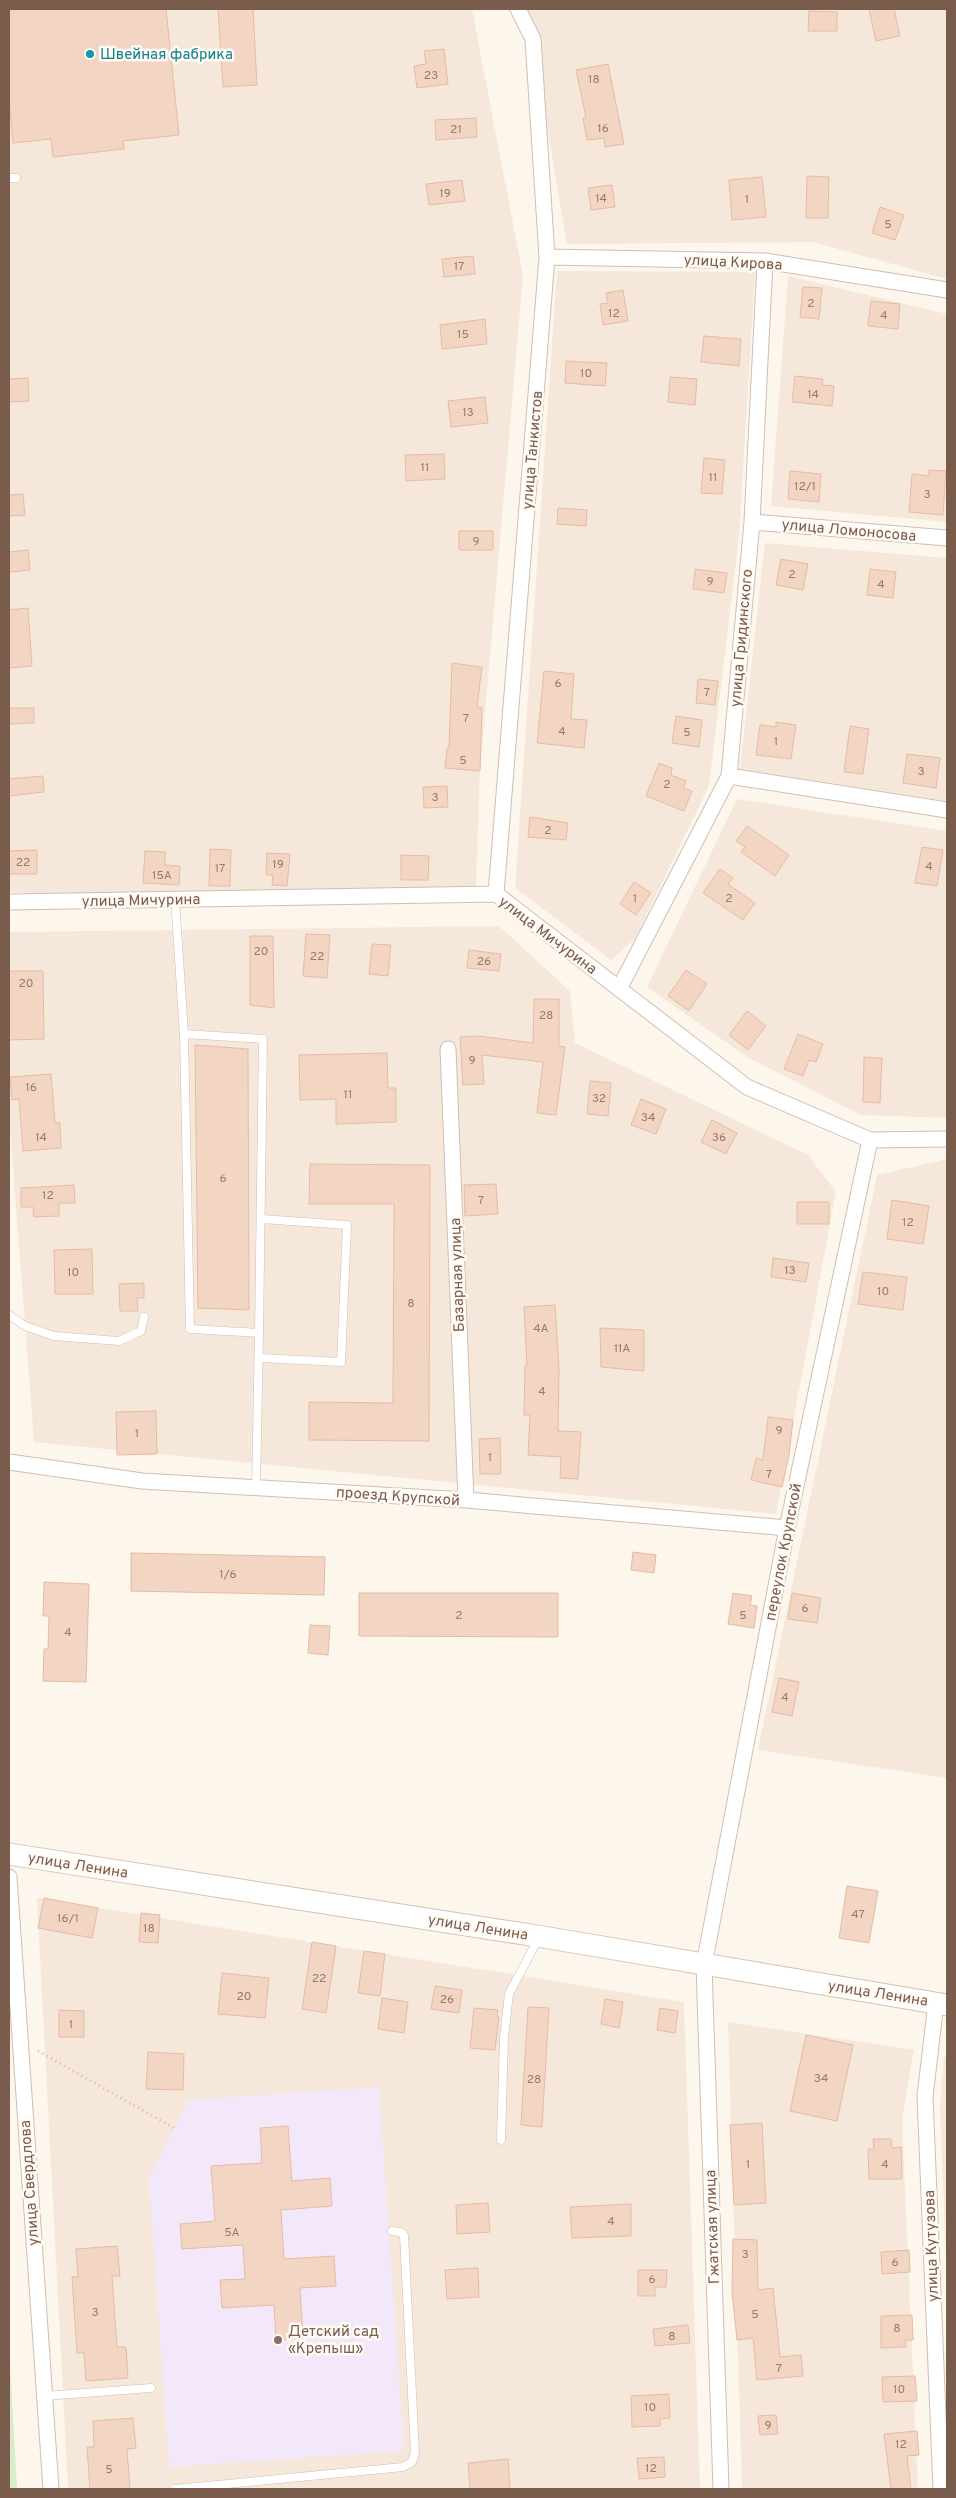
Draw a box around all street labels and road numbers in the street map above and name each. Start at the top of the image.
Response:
street label: улица Кирова [683,251,783,276]
street label: улица Танкистов [519,390,548,511]
street label: улица Ломоносова [781,516,917,547]
street label: улица Гридинского [727,568,758,708]
street label: улица Мичурина [82,891,200,912]
street label: улица Мичурина [494,893,600,979]
street label: Базарная улица [447,1217,470,1333]
street label: переулок Крупской [762,1482,807,1623]
street label: проезд Крупской [335,1484,460,1511]
street label: улица Ленина [26,1849,129,1884]
street label: улица Ленина [426,1911,529,1946]
street label: улица Ленина [826,1977,929,2012]
street label: улица Свердлова [17,2119,44,2246]
street label: Гжатская улица [702,2169,725,2285]
street label: улица Кутузова [921,2190,944,2302]

